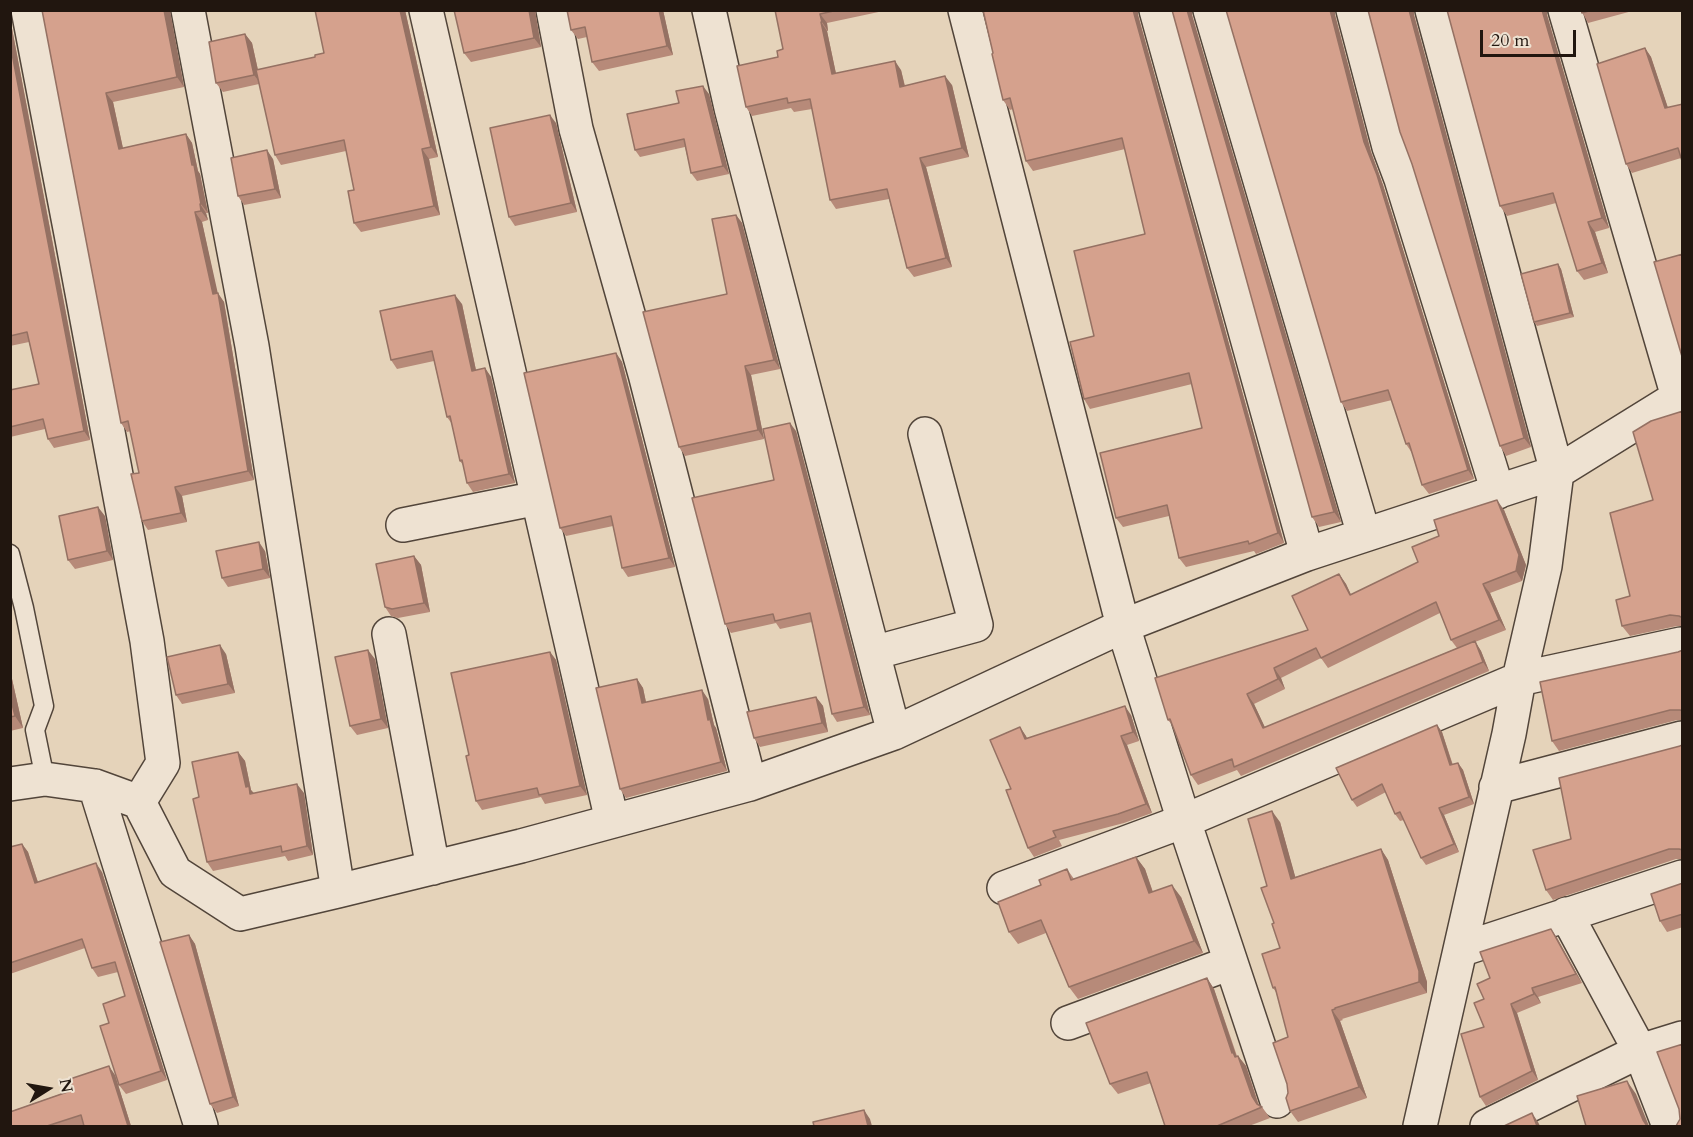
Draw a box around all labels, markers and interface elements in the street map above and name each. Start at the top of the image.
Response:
scale bar [1483,18,1579,56]
text: 20 m [1491,28,1530,53]
north arrow [18,1059,78,1119]
text: N [54,1077,78,1094]

